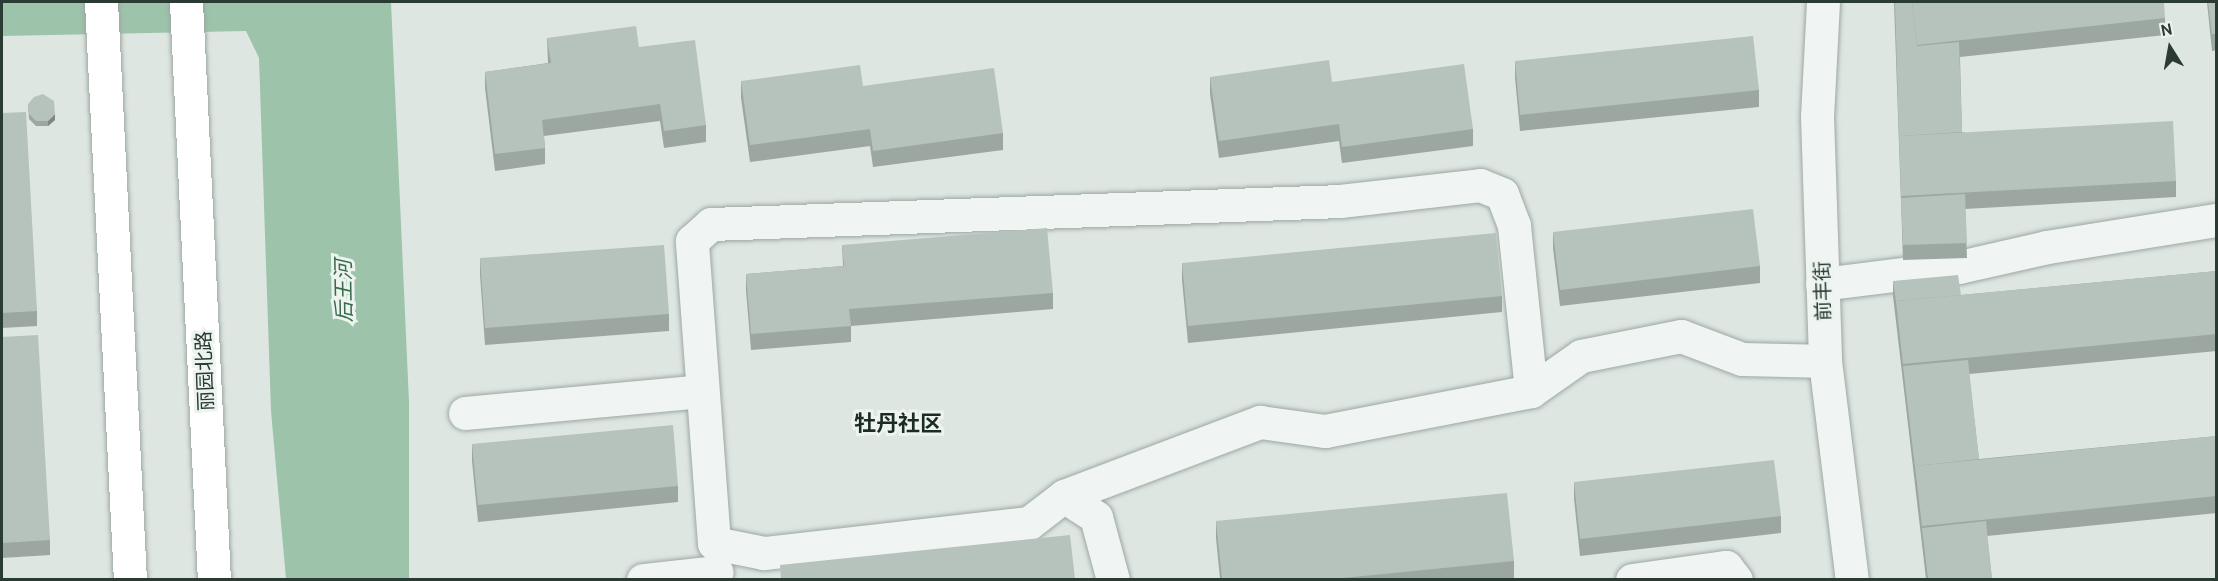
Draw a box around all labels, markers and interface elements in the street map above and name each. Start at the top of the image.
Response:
north arrow [2140,18,2200,78]
text: N [2159,19,2174,40]
water label: 后王河 [331,259,357,323]
street label: 前丰街 [1810,261,1836,321]
street label: 丽园北路 [192,331,218,411]
district label: 牡丹社区 [854,411,942,437]

